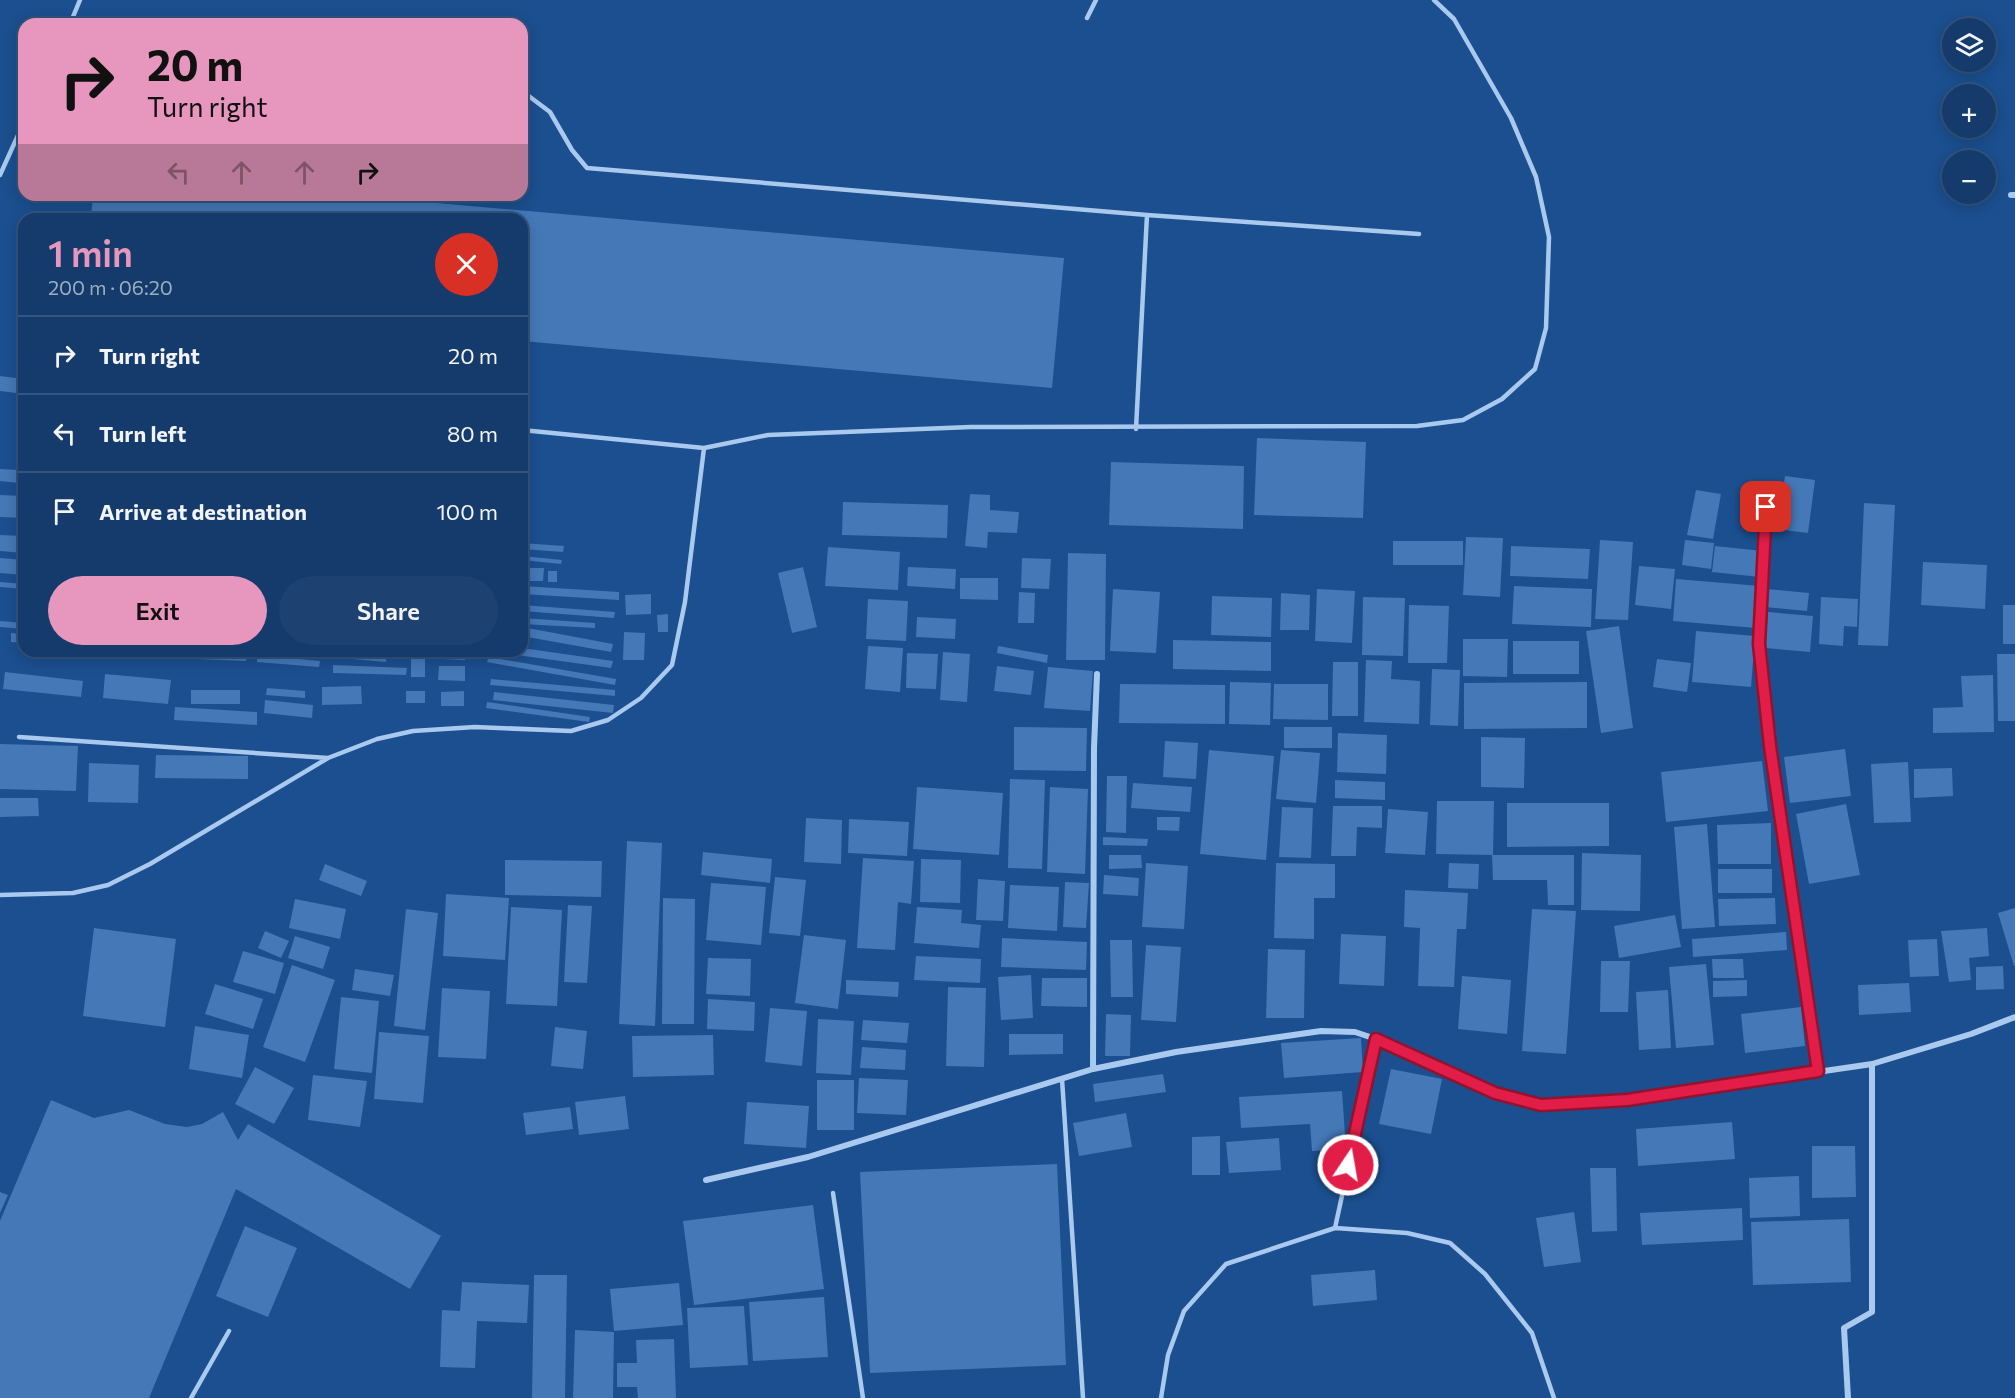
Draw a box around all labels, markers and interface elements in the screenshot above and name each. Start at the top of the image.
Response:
map controls [1942,18,1996,204]
button: layers [1942,18,1996,72]
text: 20 m [147,38,243,90]
icon: right [48,42,126,120]
button: + [1942,84,1996,138]
text: Turn right [147,90,267,123]
button: − [1942,150,1996,204]
icon: left [162,156,195,189]
icon: ahead [225,156,258,189]
icon: ahead [288,156,321,189]
icon: right [351,156,384,189]
text: 1 min [48,230,133,274]
button: close [435,233,498,296]
text: 200 m · 06:20 [48,275,173,299]
icon: right [48,339,81,372]
text: Turn right [99,342,200,369]
text: 20 m [448,342,498,369]
icon: left [48,417,81,450]
text: Turn left [99,420,186,447]
text: 80 m [447,420,498,447]
pin [1740,481,1791,532]
icon: arrive [1749,490,1782,523]
icon: arrive [48,495,81,528]
text: Arrive at destination [99,498,307,525]
text: 100 m [436,498,498,525]
button: Exit [48,576,267,645]
button: Share [279,576,498,645]
position arrow [1316,1133,1380,1197]

